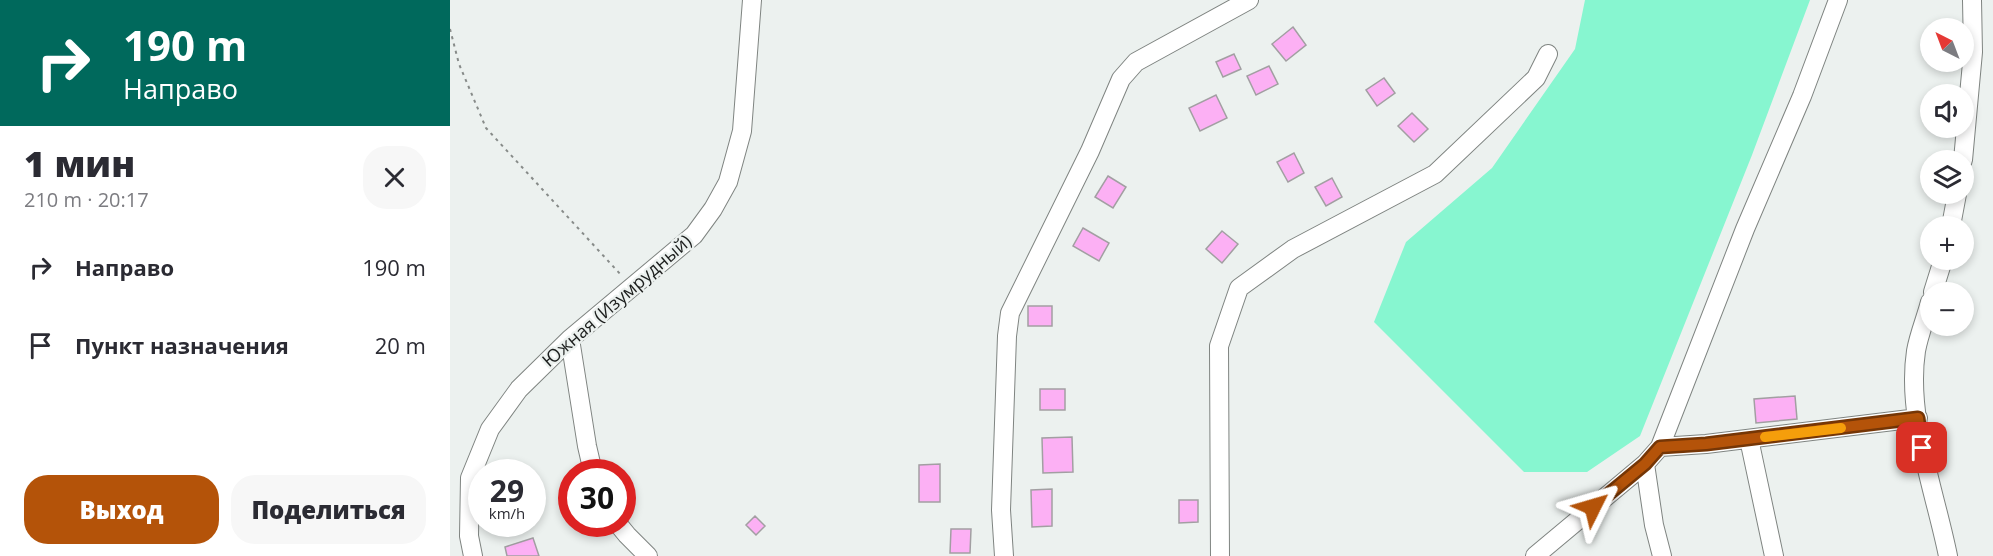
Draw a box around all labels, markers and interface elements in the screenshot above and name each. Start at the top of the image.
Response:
text: 190 m [123,16,247,73]
north arrow [1920,18,1974,72]
map controls [1920,18,1974,336]
icon: right [24,24,102,102]
text: Направо [123,70,238,107]
button: sound [1920,84,1974,138]
text: 1 мин [24,139,135,188]
button: close [363,146,426,209]
button: layers [1920,150,1974,204]
text: 210 m · 20:17 [24,186,149,213]
button: + [1920,216,1974,270]
street label: Южная (Изумрудный) [537,229,696,372]
icon: right [24,251,57,284]
text: Направо [75,252,174,282]
text: 190 m [362,252,426,282]
button: − [1920,282,1974,336]
icon: arrive [24,329,57,362]
text: Пункт назначения [75,330,289,360]
text: 20 m [375,330,426,360]
pin [1896,422,1947,473]
icon: arrive [1905,431,1938,464]
speed limit sign: 30 [558,459,636,537]
text: 29 [490,470,524,511]
button: Выход [24,475,219,544]
button: Поделиться [231,475,426,544]
position arrow [1561,475,1625,539]
text: km/h [489,503,525,523]

